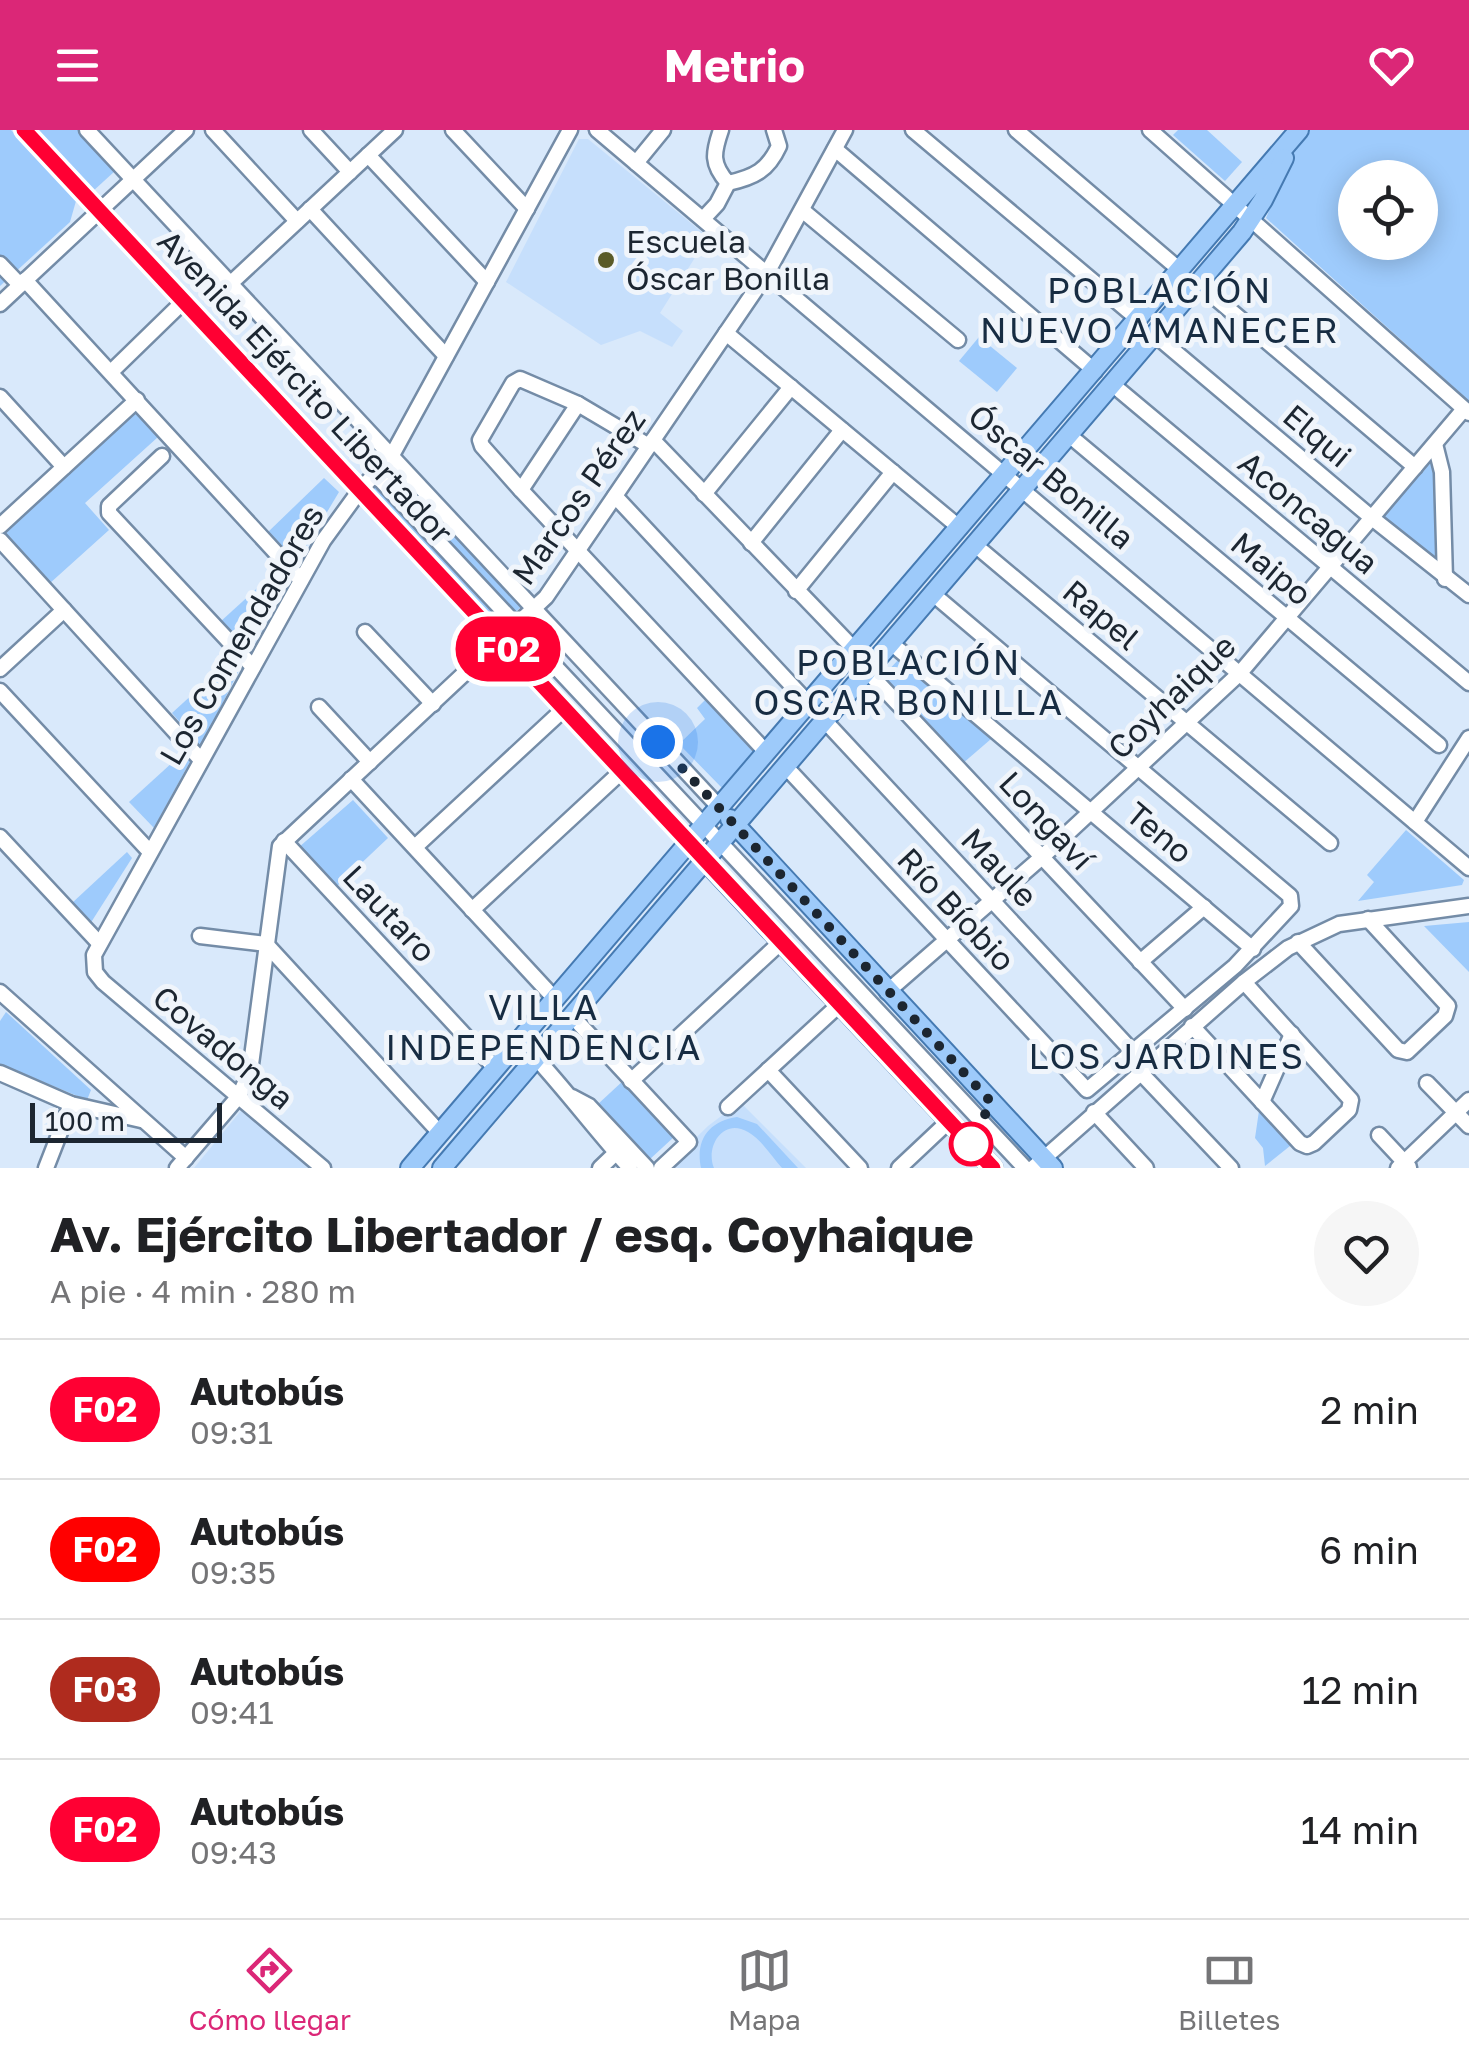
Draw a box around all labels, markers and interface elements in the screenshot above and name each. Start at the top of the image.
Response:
icon: menu [50,38,105,93]
text: Metrio [664,38,805,92]
icon: heart [1364,38,1419,93]
map controls [1338,160,1438,260]
button: locate [1338,160,1438,260]
street label: Avenida Ejército Libertador [150,222,461,551]
place label: Escuela Óscar Bonilla [626,222,830,297]
marker: Escuela Óscar Bonilla [595,249,617,271]
district label: POBLACIÓN NUEVO AMANECER [980,269,1340,351]
street label: Óscar Bonilla [961,396,1142,556]
street label: Elqui [1276,396,1359,475]
street label: Marcos Pérez [504,401,653,592]
street label: Aconcagua [1231,443,1386,581]
street label: Los Comendadores [151,498,331,771]
street label: Maipo [1224,524,1320,613]
street label: Rapel [1056,571,1148,657]
line badge: F02 [450,616,566,682]
street label: Coyhaique [1100,626,1243,766]
text: F02 [476,628,540,670]
district label: POBLACIÓN OSCAR BONILLA [753,641,1065,723]
your location [633,717,683,767]
street label: Longaví [992,763,1103,879]
street label: Teno [1119,794,1200,871]
street label: Maule [954,820,1045,914]
street label: Río Bíobio [890,840,1023,979]
street label: Lautaro [336,857,444,970]
street label: Covadonga [146,977,302,1117]
district label: VILLA INDEPENDENCIA [385,986,703,1068]
district label: LOS JARDINES [1028,1035,1306,1077]
scale bar [30,1098,222,1143]
text: 100 m [45,1104,125,1137]
unlabelled marker [950,1123,992,1165]
button: heart [1314,1201,1419,1306]
text: Av. Ejército Libertador / esq. Coyhaique [50,1205,974,1263]
text: A pie · 4 min · 280 m [50,1272,356,1310]
text: Autobús [190,1368,344,1413]
text: 2 min [1320,1387,1419,1432]
text: F02 [73,1388,137,1430]
text: 09:31 [190,1413,273,1451]
text: Autobús [190,1508,344,1553]
text: 6 min [1319,1527,1419,1572]
text: F02 [73,1528,137,1570]
text: 09:35 [190,1553,276,1591]
text: Autobús [190,1648,344,1693]
text: 12 min [1302,1667,1419,1712]
text: F03 [73,1668,137,1710]
text: 09:41 [190,1693,274,1731]
text: Autobús [190,1788,344,1833]
text: 14 min [1301,1807,1419,1852]
text: F02 [73,1808,137,1850]
text: 09:43 [190,1833,277,1871]
tab: Cómo llegar [189,1943,351,2036]
tab: Mapa [728,1943,801,2036]
tab: Billetes [1178,1943,1280,2036]

